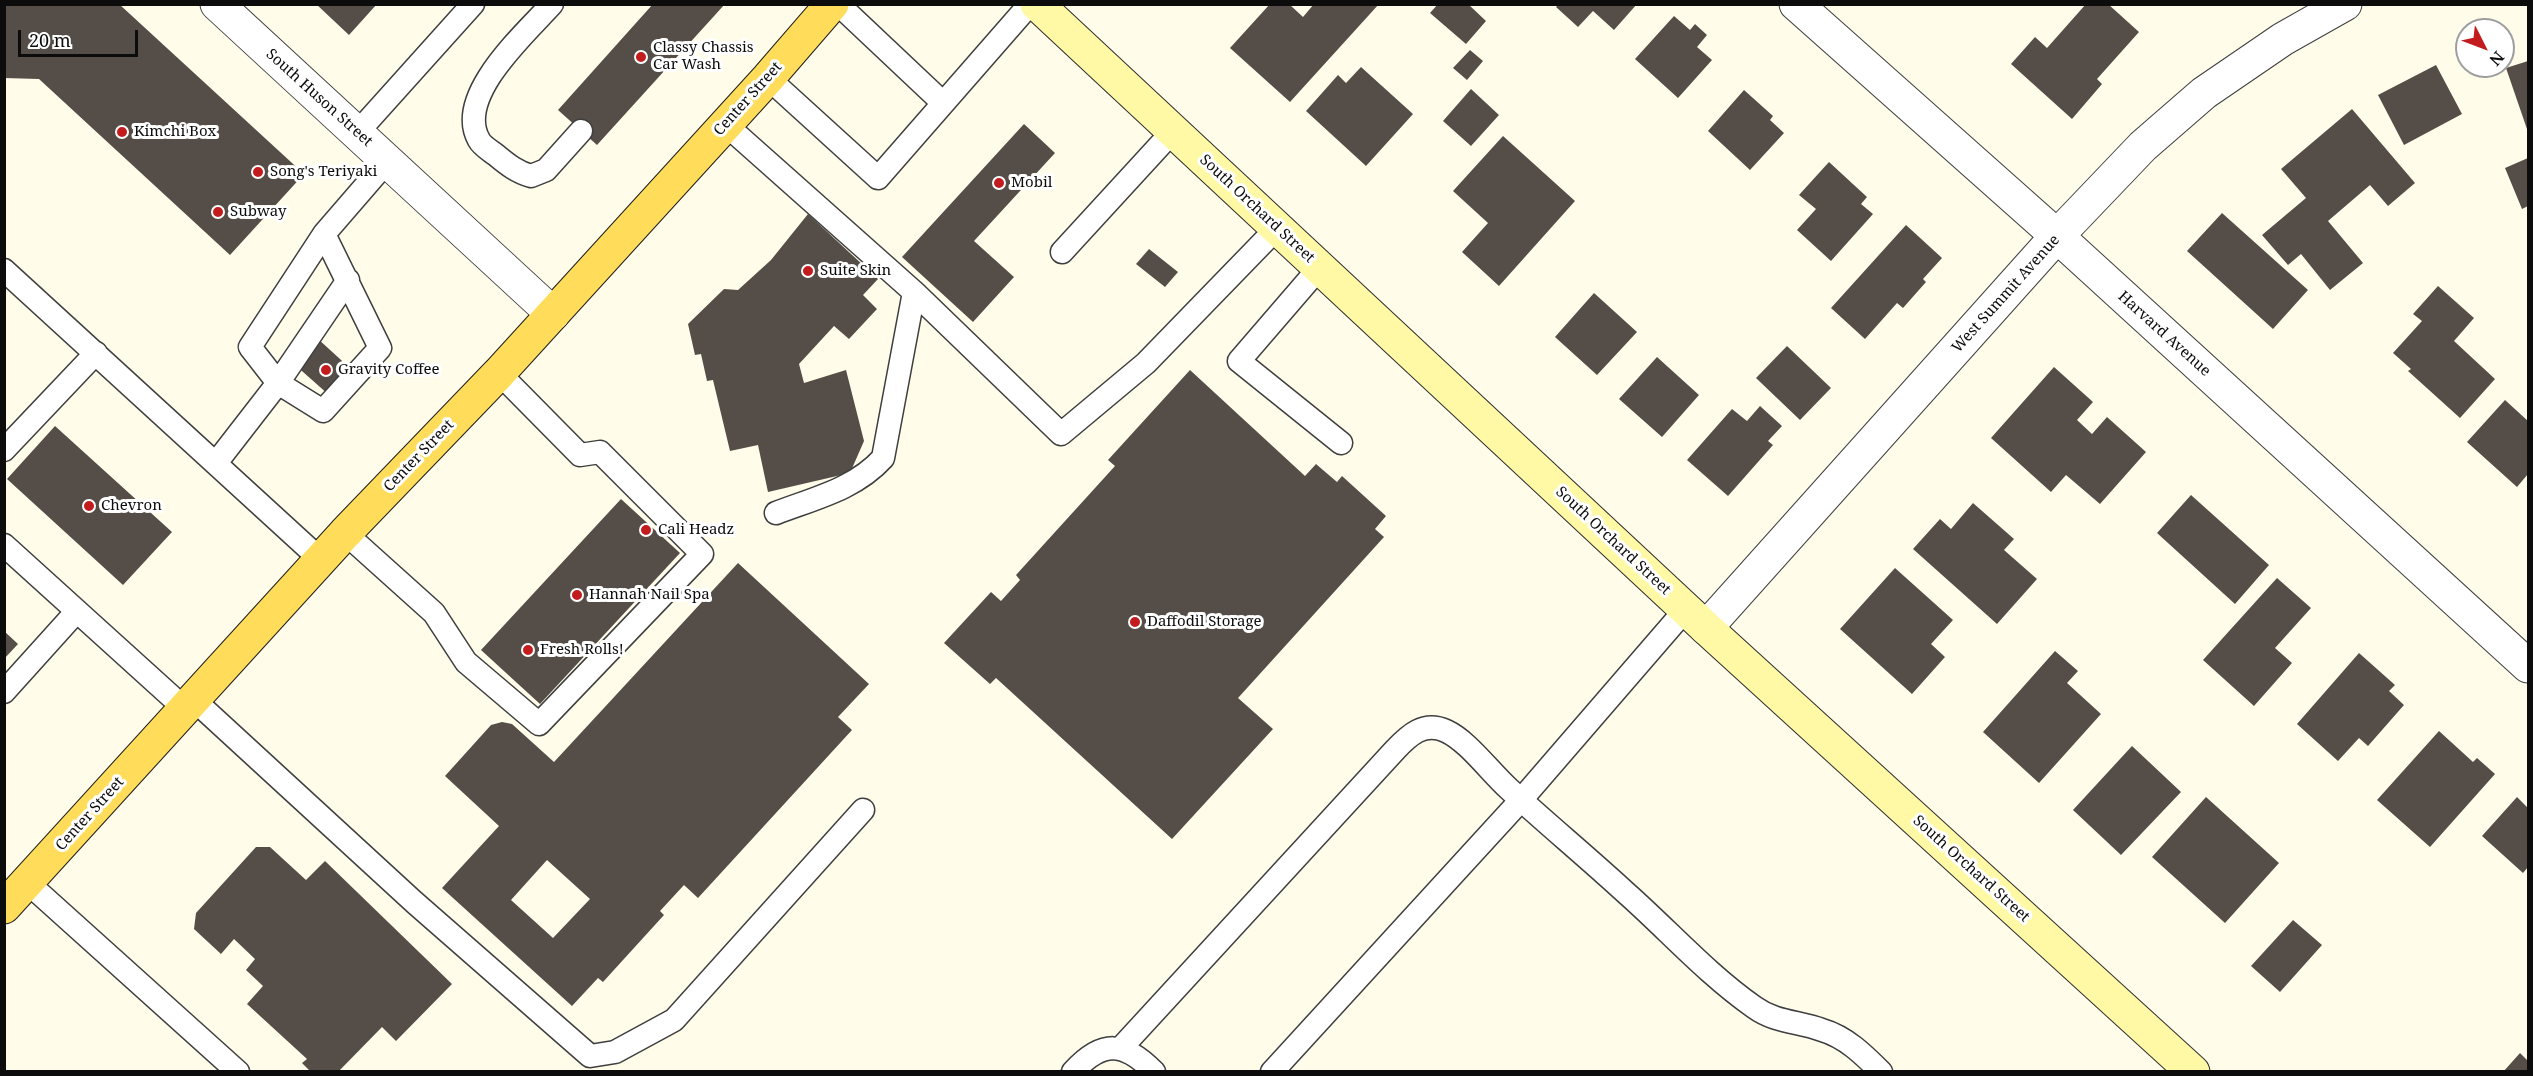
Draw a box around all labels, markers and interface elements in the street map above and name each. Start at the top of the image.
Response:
scale bar [21,18,141,56]
north arrow [2455,18,2515,78]
text: 20 m [29,28,71,52]
place label: Classy Chassis Car Wash [653,39,753,74]
street label: South Huson Street [262,45,376,151]
text: N [2485,47,2509,71]
marker: Classy Chassis Car Wash [634,50,648,64]
street label: Center Street [710,58,786,140]
place label: Kimchi Box [134,123,216,141]
marker: Kimchi Box [115,125,129,139]
street label: South Orchard Street [1196,151,1318,267]
place label: Song's Teriyaki [270,163,377,181]
marker: Song's Teriyaki [251,165,265,179]
place label: Mobil [1011,174,1052,192]
marker: Mobil [992,176,1006,190]
place label: Subway [230,203,286,221]
marker: Subway [211,205,225,219]
street label: West Summit Avenue [1948,231,2064,357]
place label: Suite Skin [820,262,891,280]
marker: Suite Skin [801,264,815,278]
street label: Harvard Avenue [2114,288,2214,380]
place label: Gravity Coffee [338,361,440,379]
marker: Gravity Coffee [319,363,333,377]
street label: Center Street [380,416,458,496]
street label: South Orchard Street [1552,483,1674,599]
place label: Chevron [101,497,162,515]
marker: Chevron [82,499,96,513]
place label: Cali Headz [658,521,734,539]
marker: Cali Headz [639,523,653,537]
place label: Hannah Nail Spa [589,586,710,604]
marker: Hannah Nail Spa [570,588,584,602]
place label: Daffodil Storage [1147,613,1262,631]
marker: Daffodil Storage [1128,615,1142,629]
place label: Fresh Rolls! [540,641,624,659]
marker: Fresh Rolls! [521,643,535,657]
street label: Center Street [52,773,128,855]
street label: South Orchard Street [1909,812,2033,926]

